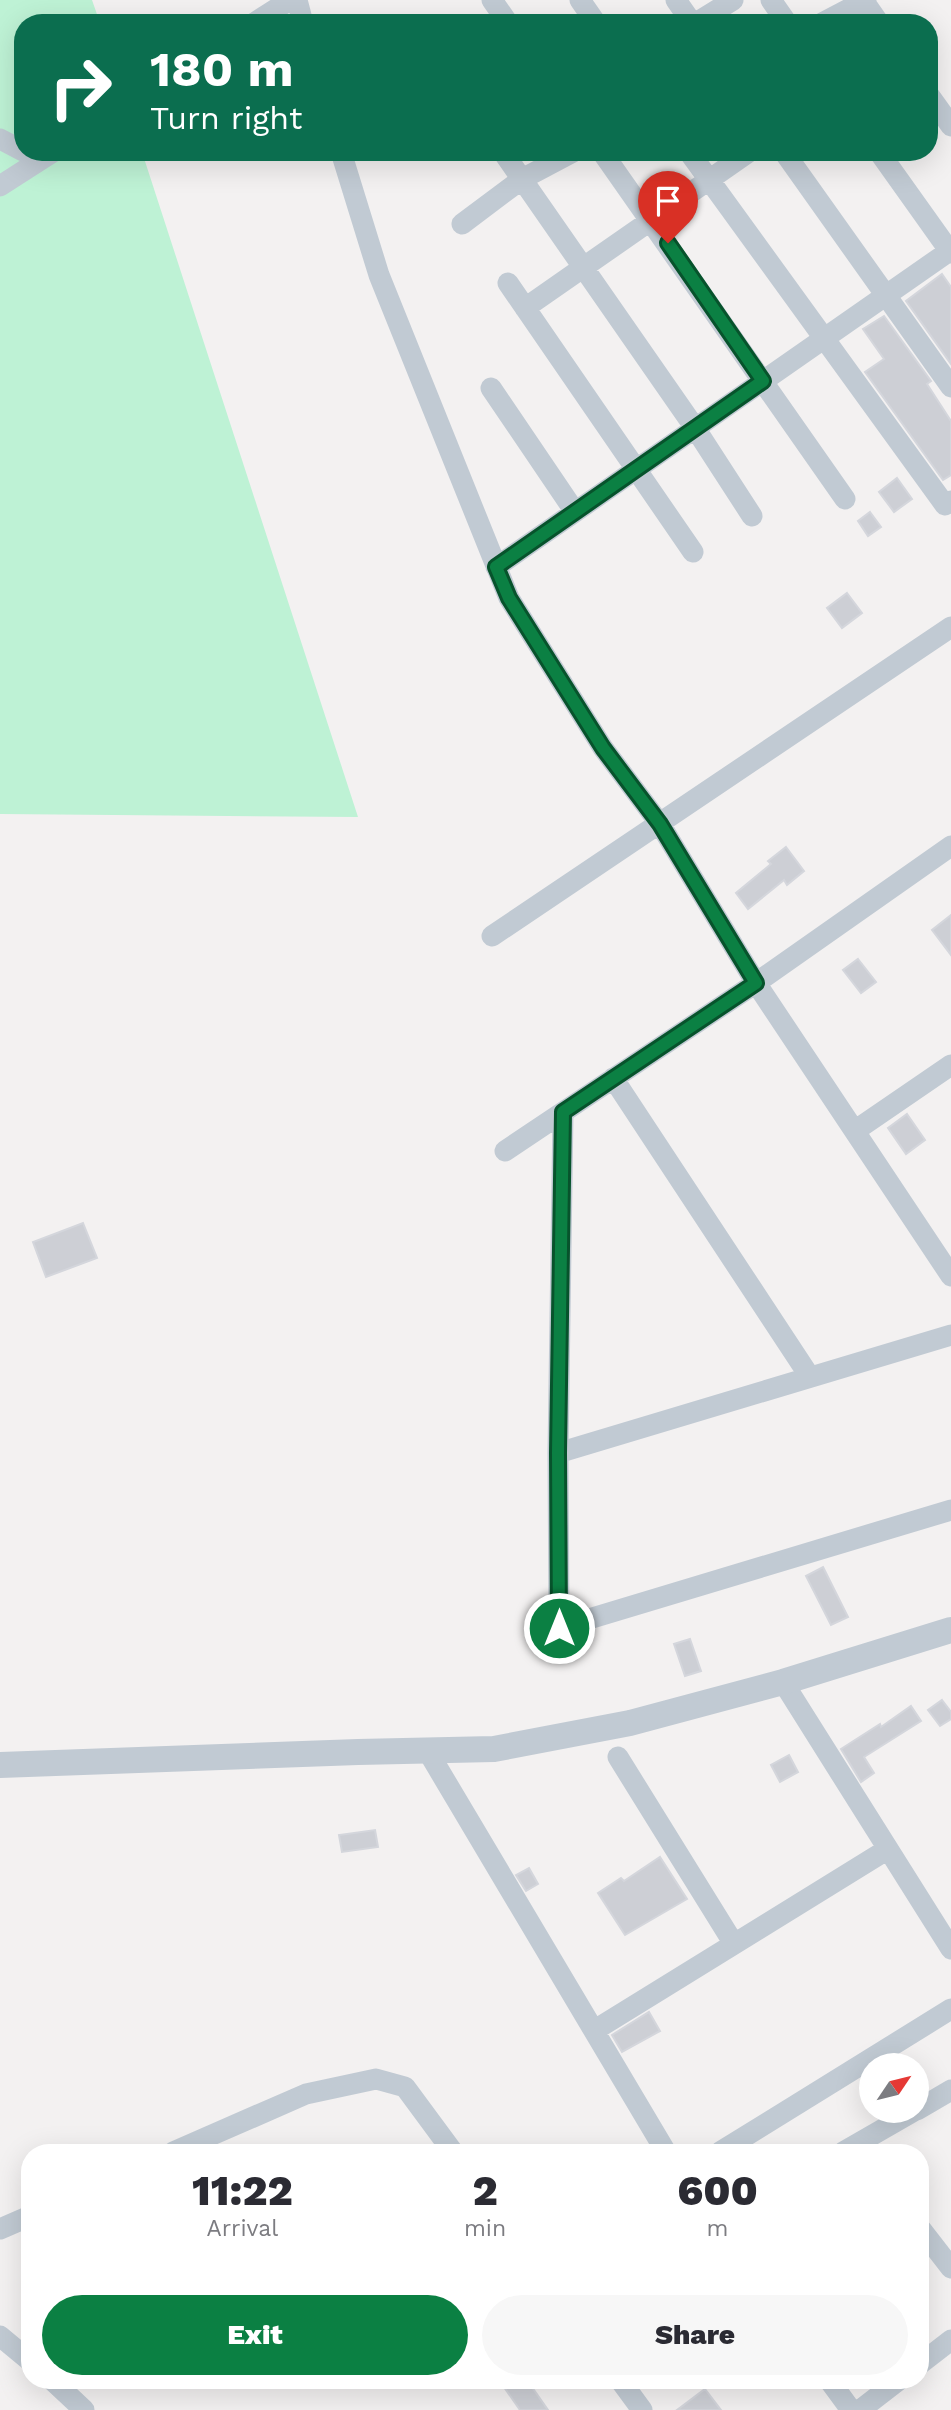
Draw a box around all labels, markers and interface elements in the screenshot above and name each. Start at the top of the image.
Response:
text: 180 m [150,40,294,98]
icon: right [35,42,126,133]
text: Turn right [150,99,302,137]
pin [638,171,698,243]
icon: arrive [649,182,687,220]
position arrow [522,1591,596,1665]
north arrow [859,2053,929,2123]
map controls [859,2053,929,2123]
text: 11:22 [192,2166,293,2215]
text: 2 [472,2166,498,2215]
text: 600 [677,2166,758,2215]
text: Arrival [207,2215,278,2242]
text: min [464,2215,506,2242]
text: m [707,2215,729,2242]
button: Exit [42,2295,468,2375]
button: Share [482,2295,908,2375]

